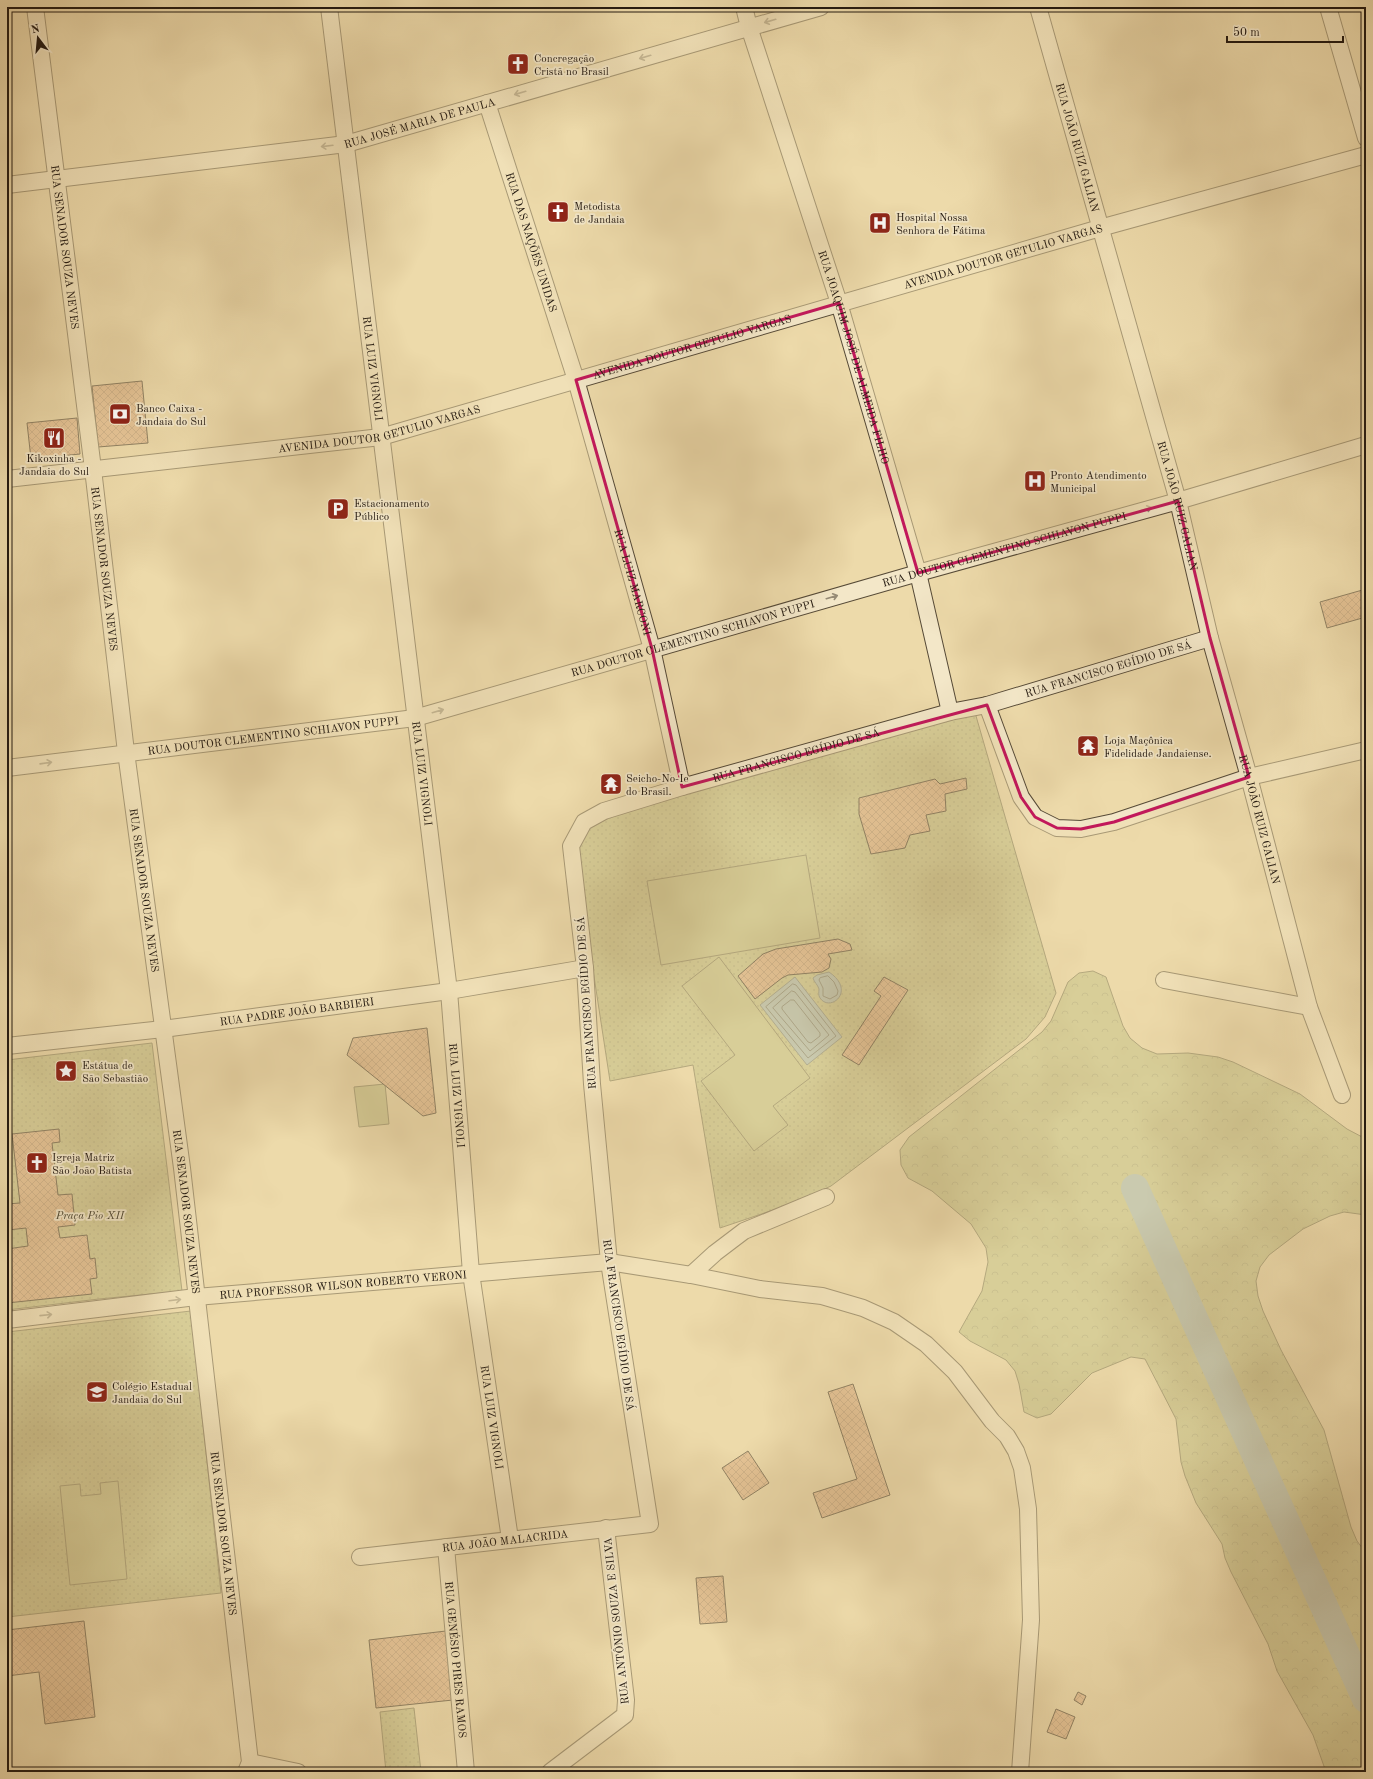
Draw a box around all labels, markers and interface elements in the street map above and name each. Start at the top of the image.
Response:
north arrow [18,18,58,58]
one-way arrow [764,18,777,25]
scale bar [1227,18,1343,44]
text: N [30,23,42,36]
text: 50 m [1233,26,1260,39]
church icon: Concregação Cristã no Brasil [505,51,531,77]
place label: Concregação Cristã no Brasil [534,54,609,78]
one-way arrow [639,54,652,61]
street label: RUA JOÃO RUIZ GALIAN [1053,82,1100,214]
one-way arrow [514,90,527,98]
street label: RUA JOSÉ MARIA DE PAULA [343,97,497,151]
one-way arrow [321,142,334,150]
street label: RUA SENADOR SOUZA NEVES [48,165,79,330]
street label: RUA DAS NAÇÕES UNIDAS [503,171,558,314]
church icon: Metodista de Jandaia [545,199,571,225]
place label: Metodista de Jandaia [574,202,625,226]
hospital icon: Hospital Nossa Senhora de Fátima [867,210,893,236]
place label: Hospital Nossa Senhora de Fátima [896,213,986,237]
street label: AVENIDA DOUTOR GETULIO VARGAS [903,224,1104,292]
street label: RUA JOAQUIM JOSÉ DE ALMEIDA FILHO [815,249,890,466]
street label: AVENIDA DOUTOR GETULIO VARGAS [591,314,793,382]
street label: RUA LUIZ VIGNOLI [360,316,383,421]
bank icon: Banco Caixa - Jandaia do Sul [107,401,133,427]
place label: Banco Caixa - Jandaia do Sul [136,404,206,428]
street label: AVENIDA DOUTOR GETULIO VARGAS [278,404,482,456]
restaurant icon: Kikoxinha - Jandaia do Sul [41,425,67,451]
street label: RUA JOÃO RUIZ GALIAN [1154,440,1198,573]
place label: Kikoxinha - Jandaia do Sul [19,454,89,478]
hospital icon: Pronto Atendimento Municipal [1022,468,1048,494]
place label: Pronto Atendimento Municipal [1050,471,1147,495]
street label: RUA SENADOR SOUZA NEVES [88,486,118,652]
parking icon: Estacionamento Público [325,496,351,522]
place label: Estacionamento Público [354,499,429,523]
one-way arrow [1139,505,1152,513]
street label: RUA DOUTOR CLEMENTINO SCHIAVON PUPPI [881,512,1128,590]
street label: RUA LUIZ MARCONI [611,528,652,637]
one-way arrow [825,593,838,601]
street label: RUA DOUTOR CLEMENTINO SCHIAVON PUPPI [570,599,816,680]
street label: RUA FRANCISCO EGÍDIO DE SÁ [1024,638,1194,700]
one-way arrow [431,707,444,715]
street label: RUA DOUTOR CLEMENTINO SCHIAVON PUPPI [147,716,399,758]
street label: RUA LUIZ VIGNOLI [409,721,433,826]
street label: RUA FRANCISCO EGÍDIO DE SÁ [711,726,882,785]
temple icon: Loja Maçônica Fidelidade Jandaiense. [1075,733,1101,759]
place label: Loja Maçônica Fidelidade Jandaiense. [1104,736,1212,760]
street label: RUA JOÃO RUIZ GALIAN [1236,754,1281,886]
one-way arrow [39,759,52,767]
temple icon: Seicho-No-Ie do Brasil. [598,771,624,797]
place label: Seicho-No-Ie do Brasil. [626,774,689,798]
street label: RUA SENADOR SOUZA NEVES [127,808,160,973]
street label: RUA FRANCISCO EGÍDIO DE SÁ [574,916,599,1090]
street label: RUA PADRE JOÃO BARBIERI [219,997,375,1028]
street label: RUA LUIZ VIGNOLI [446,1043,465,1148]
place icon: Estátua de São Sebastião [53,1058,79,1084]
place label: Estátua de São Sebastião [82,1061,148,1085]
street label: RUA SENADOR SOUZA NEVES [170,1129,200,1294]
church icon: Igreja Matriz São João Batista [24,1150,50,1176]
place label: Igreja Matriz São João Batista [52,1153,133,1177]
park label: Praça Pio XII [55,1211,126,1222]
street label: RUA FRANCISCO EGÍDIO DE SÁ [600,1238,637,1412]
street label: RUA PROFESSOR WILSON ROBERTO VERONI [219,1270,467,1302]
one-way arrow [168,1296,181,1303]
one-way arrow [39,1311,52,1319]
street label: RUA LUIZ VIGNOLI [478,1365,504,1470]
school or university icon: Colégio Estadual Jandaia do Sul [84,1379,110,1405]
place label: Colégio Estadual Jandaia do Sul [112,1382,192,1406]
street label: RUA SENADOR SOUZA NEVES [207,1451,237,1616]
street label: RUA JOÃO MALACRIDA [442,1529,570,1555]
street label: RUA ANTÔNIO SOUZA E SILVA [601,1536,632,1705]
street label: RUA GENÉSIO PIRES RAMOS [442,1581,467,1739]

